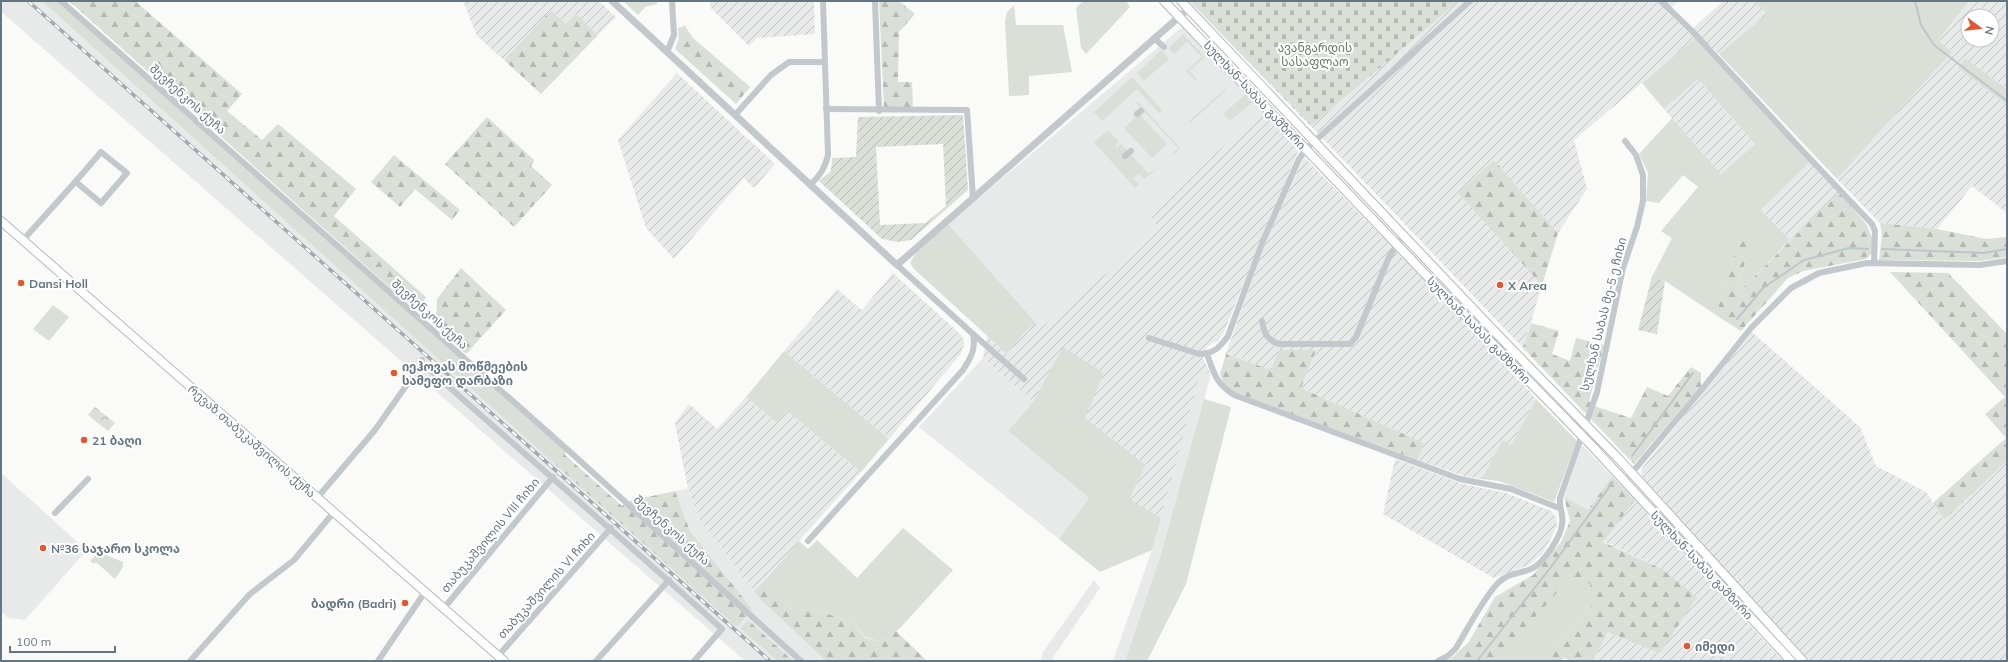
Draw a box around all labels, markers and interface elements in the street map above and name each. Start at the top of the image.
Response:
north arrow [1960,8,2000,48]
text: N [1982,25,1997,36]
street label: სულხან-საბას გამზირი [1200,37,1309,153]
park label: ავანგარდის სასაფლაო [1278,40,1352,70]
street label: შევჩენკოს ქუჩა [147,61,229,137]
street label: სულხან საბას მე-5 ე ჩიხი [1577,236,1630,393]
street label: სულხან-საბას გამზირი [1423,273,1534,388]
place label: Dansi Holl [29,276,88,291]
street label: შევჩენკოს ქუჩა [389,276,471,352]
marker: Dansi Holl [16,278,26,288]
place label: X Area [1507,278,1547,293]
marker: X Area [1495,280,1505,290]
place label: იეჰოვას მოწმეების სამეფო დარბაზი [402,359,528,389]
marker: იეჰოვას მოწმეების სამეფო დარბაზი [389,368,399,378]
street label: რევაზ თაბუკაშვილის ქუჩა [184,381,319,501]
place label: 21 ბაღი [92,433,142,448]
marker: 21 ბაღი [79,435,89,445]
street label: თაბუკაშვილის VIII ჩიხი [438,475,543,596]
street label: შევჩენკოს ქუჩა [631,492,713,568]
street label: სულხან-საბას გამზირი [1647,507,1756,623]
street label: თაბუკაშვილის VI ჩიხი [494,528,599,642]
place label: №36 საჯარო სკოლა [51,541,180,557]
marker: №36 საჯარო სკოლა [38,543,48,553]
place label: ბადრი (Badri) [311,596,397,612]
marker: ბადრი (Badri) [400,598,410,608]
scale bar [10,628,115,654]
text: 100 m [16,634,51,649]
place label: იმედი [1695,639,1735,655]
marker: იმედი [1682,641,1692,651]

